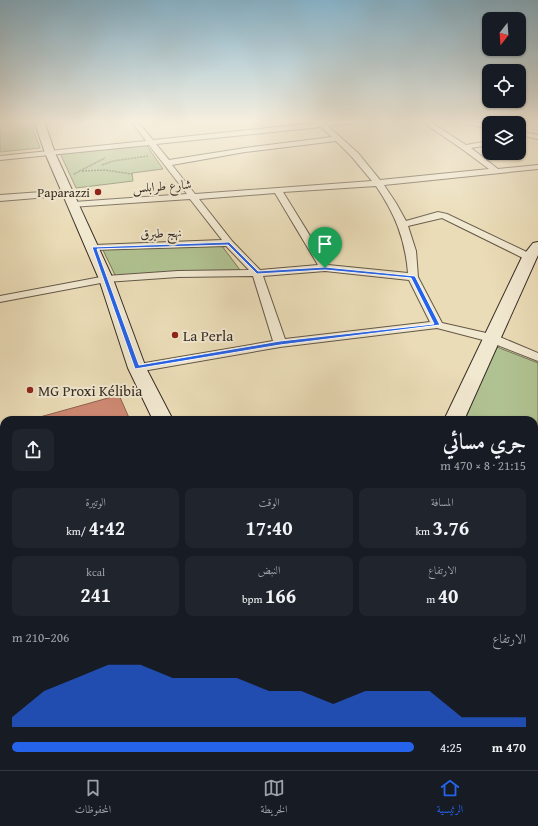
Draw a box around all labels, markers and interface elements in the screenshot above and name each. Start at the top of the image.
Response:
north arrow [482,12,526,56]
map controls [482,12,526,160]
button: locate [482,64,526,108]
button: layers [482,116,526,160]
street label: شارع طرابلس [132,174,192,200]
place label: Paparazzi [37,183,90,202]
marker: Paparazzi [93,187,103,197]
street label: نهج طبرق [140,223,182,245]
pin [308,227,342,268]
icon: arrive [314,233,336,255]
place label: La Perla [183,325,233,346]
marker: La Perla [170,330,180,340]
place label: MG Proxi Kélibia [38,380,142,401]
marker: MG Proxi Kélibia [25,385,35,395]
text: جري مسائي [443,425,526,457]
button: share [12,429,54,471]
text: 21:15 · 8 × 470 m [440,456,526,475]
text: الوتيرة [86,494,106,510]
text: الوقت [258,494,280,510]
text: المسافة [431,494,454,510]
text: 4:42 [88,513,125,542]
text: 17:40 [245,513,293,542]
text: 3.76 [432,513,469,542]
text: /km [66,523,88,539]
text: km [415,523,432,539]
text: النبض [258,562,280,578]
text: الارتفاع [428,562,457,578]
text: kcal [86,564,105,580]
text: 241 [80,580,111,609]
text: 166 [265,581,296,610]
text: 40 [438,581,458,610]
text: bpm [242,591,265,607]
text: m [426,591,438,607]
text: 206–210 m [12,628,69,647]
text: الارتفاع [492,629,526,648]
text: 4:25 [440,738,462,757]
text: 470 m [492,738,526,757]
tab: المحفوظات [75,777,111,820]
tab: الخريطة [261,777,287,820]
tab: الرئيسية [437,777,463,820]

